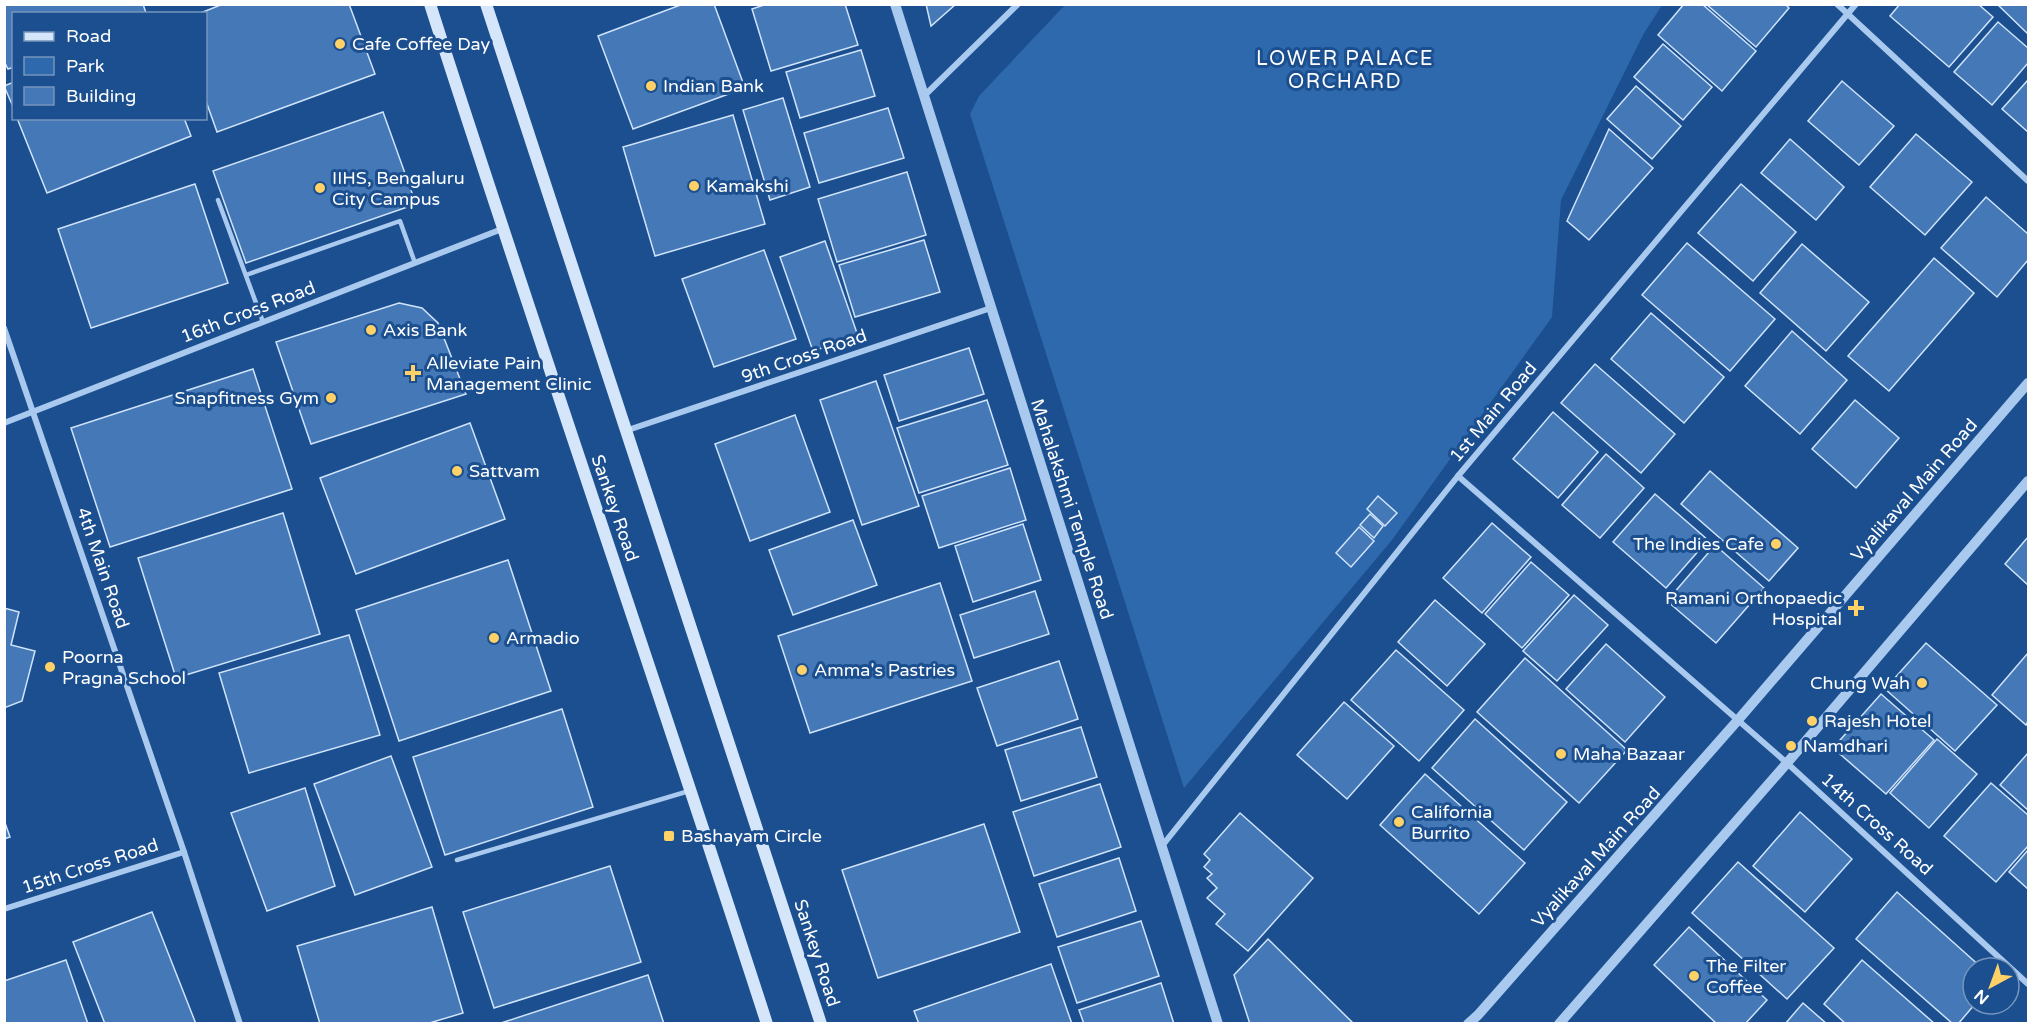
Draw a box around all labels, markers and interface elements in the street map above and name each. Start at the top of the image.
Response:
legend [12,12,207,120]
text: Road [66,25,111,47]
place label: Cafe Coffee Day [352,33,490,55]
marker: Cafe Coffee Day [333,37,347,51]
district label: LOWER PALACE ORCHARD [1256,47,1434,94]
text: Park [66,55,105,77]
place label: Indian Bank [663,75,764,97]
marker: Indian Bank [644,79,658,93]
text: Building [66,85,136,107]
place label: IIHS, Bengaluru City Campus [332,167,465,210]
place label: Kamakshi [706,175,789,197]
marker: Kamakshi [687,179,701,193]
marker: IIHS, Bengaluru City Campus [313,181,327,195]
street label: 16th Cross Road [178,276,318,348]
place label: Axis Bank [383,319,468,341]
marker: Axis Bank [364,323,378,337]
street label: 9th Cross Road [739,324,869,388]
place label: Alleviate Pain Management Clinic [426,352,592,395]
street label: 1st Main Road [1445,357,1541,467]
marker: Alleviate Pain Management Clinic [404,364,422,382]
place label: Snapfitness Gym [174,387,319,409]
marker: Snapfitness Gym [324,391,338,405]
street label: Mahalakshmi Temple Road [1026,396,1118,622]
street label: Vyalikaval Main Road [1846,414,1982,566]
street label: Sankey Road [586,452,644,564]
place label: Sattvam [469,460,540,482]
marker: Sattvam [450,464,464,478]
street label: 4th Main Road [72,505,134,631]
place label: The Indies Cafe [1633,533,1764,555]
marker: The Indies Cafe [1769,537,1783,551]
place label: Ramani Orthopaedic Hospital [1665,587,1842,630]
marker: Ramani Orthopaedic Hospital [1847,599,1865,617]
place label: Armadio [506,627,580,649]
marker: Armadio [487,631,501,645]
place label: Poorna Pragna School [62,646,186,689]
place label: Amma's Pastries [814,659,955,681]
marker: Poorna Pragna School [43,660,57,674]
marker: Amma's Pastries [795,663,809,677]
place label: Chung Wah [1810,672,1910,694]
marker: Chung Wah [1915,676,1929,690]
place label: Rajesh Hotel [1824,710,1932,732]
marker: Rajesh Hotel [1805,714,1819,728]
place label: Namdhari [1803,735,1888,757]
marker: Namdhari [1784,739,1798,753]
place label: Maha Bazaar [1573,743,1685,765]
marker: Maha Bazaar [1554,747,1568,761]
street label: 14th Cross Road [1817,768,1937,880]
street label: Vyalikaval Main Road [1527,782,1665,932]
place label: California Burrito [1411,801,1492,844]
marker: California Burrito [1392,815,1406,829]
place label: Bashayam Circle [681,825,822,847]
marker: Bashayam Circle [662,829,676,843]
street label: 15th Cross Road [19,834,161,898]
street label: Sankey Road [789,897,845,1009]
place label: The Filter Coffee [1706,955,1786,998]
north arrow [1961,956,2021,1016]
marker: The Filter Coffee [1687,969,1701,983]
text: N [1970,985,1993,1008]

